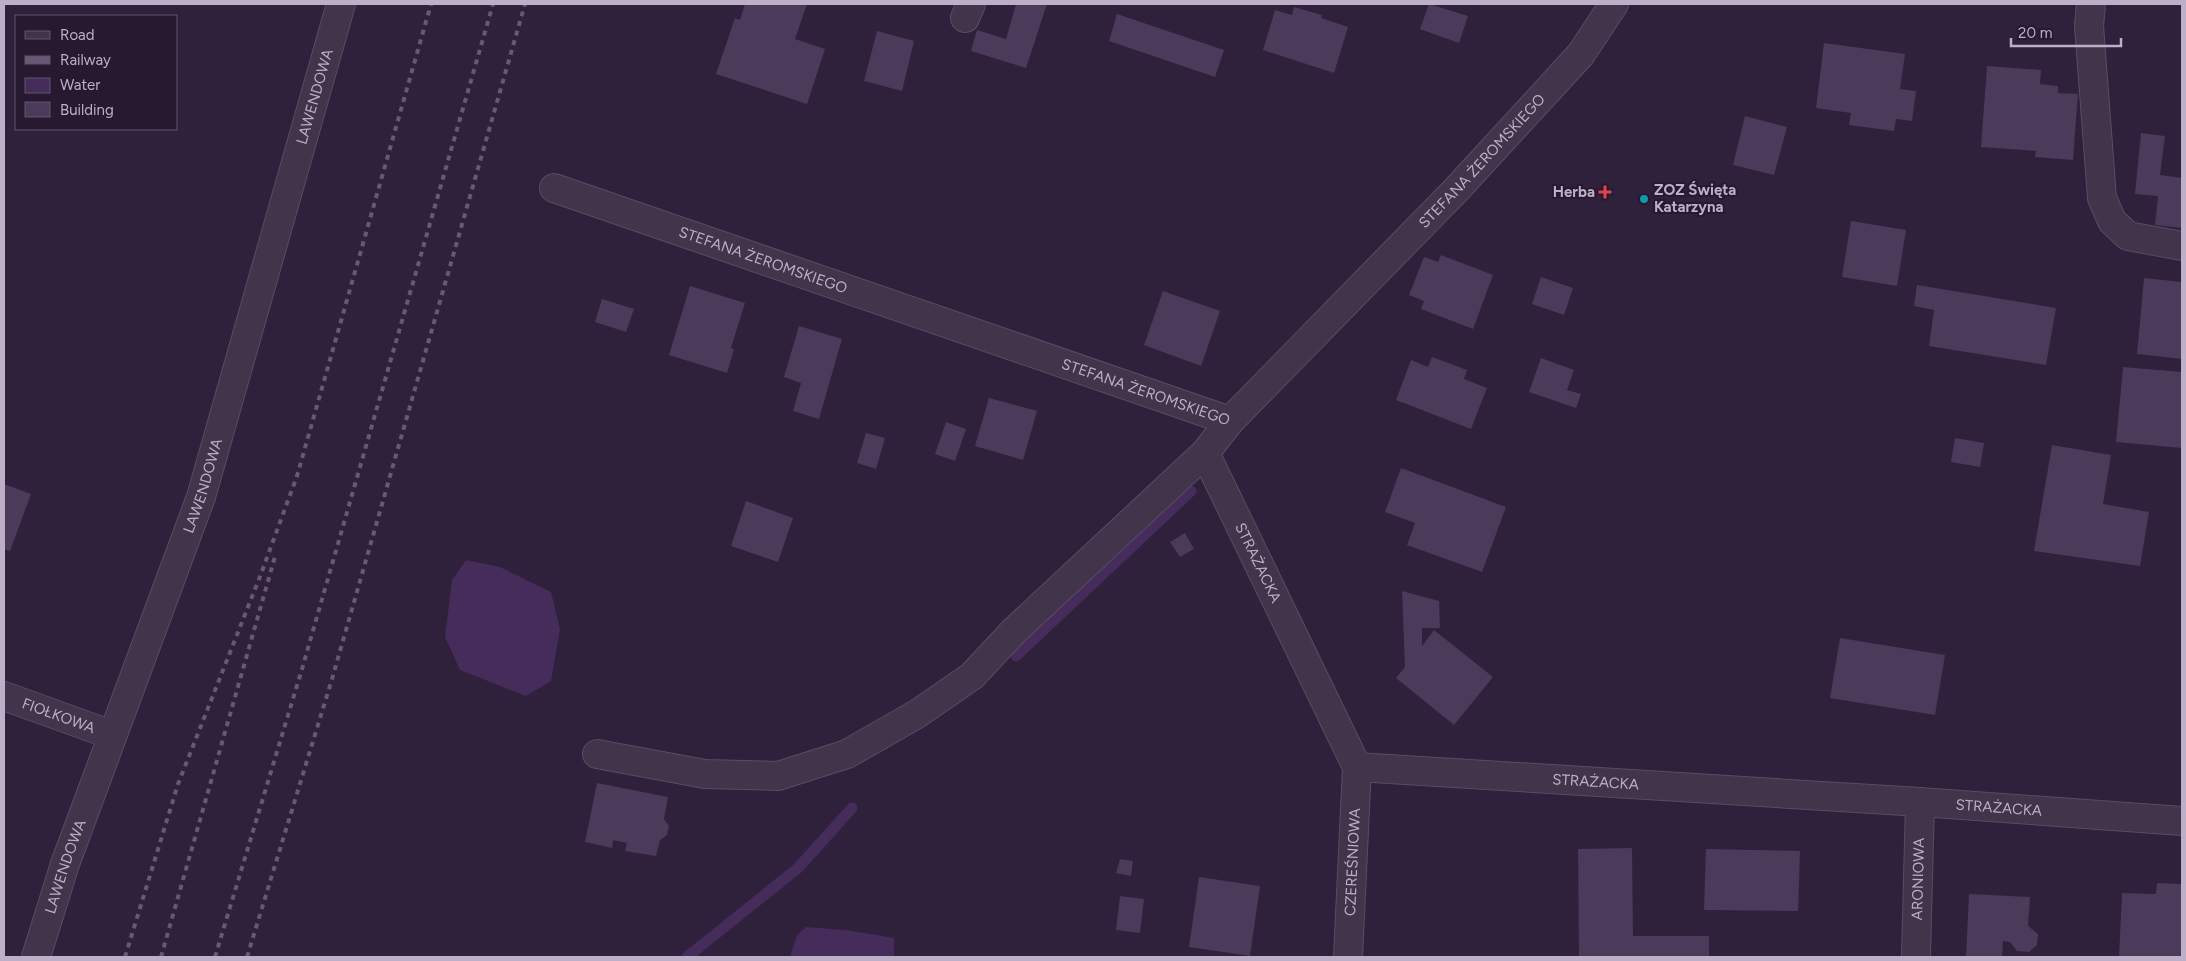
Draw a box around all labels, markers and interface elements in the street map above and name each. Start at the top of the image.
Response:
legend [15,15,178,130]
scale bar [2011,15,2121,47]
text: 20 m [2018,24,2052,42]
text: Road [60,26,95,44]
street label: LAWENDOWA [293,47,337,146]
text: Railway [60,51,111,69]
text: Water [60,76,100,94]
street label: STEFANA ŻEROMSKIEGO [1415,90,1549,232]
text: Building [60,101,114,119]
place label: ZOZ Święta Katarzyna [1654,181,1736,216]
place label: Herba [1553,183,1595,201]
marker: Herba [1599,186,1611,198]
marker: ZOZ Święta Katarzyna [1638,193,1650,205]
street label: STEFANA ŻEROMSKIEGO [676,223,849,297]
street label: STEFANA ŻEROMSKIEGO [1059,355,1232,429]
street label: LAWENDOWA [179,436,226,536]
street label: STRAŻACKA [1231,520,1285,606]
street label: FIOŁKOWA [20,694,98,737]
street label: STRAŻACKA [1552,770,1640,794]
street label: STRAŻACKA [1955,796,2043,820]
street label: CZEREŚNIOWA [1341,808,1364,917]
street label: LAWENDOWA [41,817,90,916]
street label: ARONIOWA [1908,838,1928,920]

